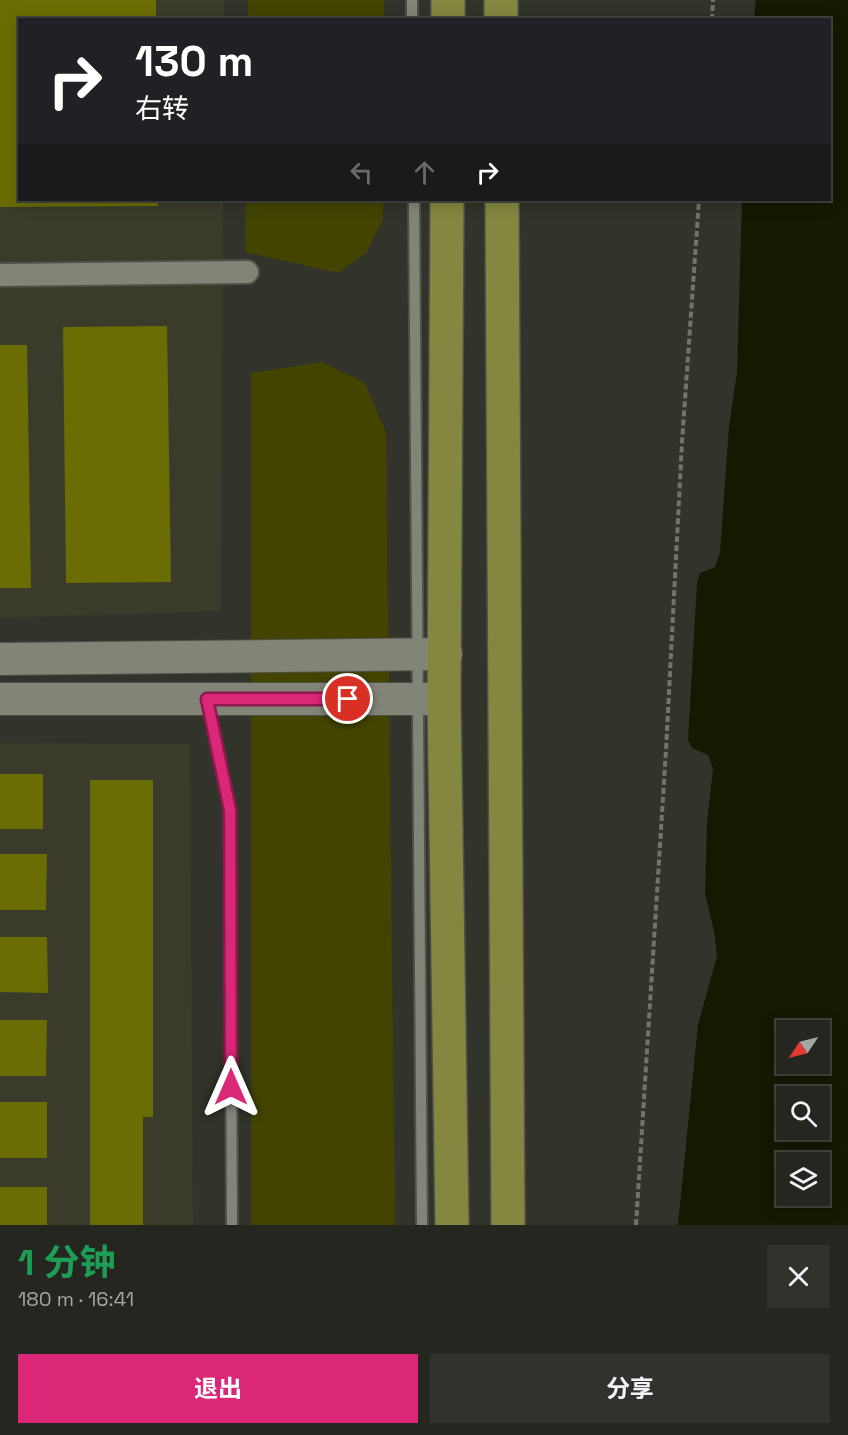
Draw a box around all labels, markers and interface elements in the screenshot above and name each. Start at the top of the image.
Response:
text: 130 m [135,35,253,88]
icon: right [36,42,114,120]
text: 右转 [135,91,189,126]
icon: left [345,156,378,189]
icon: ahead [408,156,441,189]
icon: right [471,156,504,189]
pin [322,673,373,724]
icon: arrive [331,682,364,715]
north arrow [776,1020,830,1074]
map controls [776,1020,830,1206]
position arrow [199,1055,263,1119]
button: search [776,1086,830,1140]
button: layers [776,1152,830,1206]
text: 1 分钟 [18,1240,115,1286]
button: close [767,1245,830,1308]
text: 180 m · 16:41 [18,1286,134,1312]
button: 退出 [18,1354,418,1423]
button: 分享 [430,1354,830,1423]

